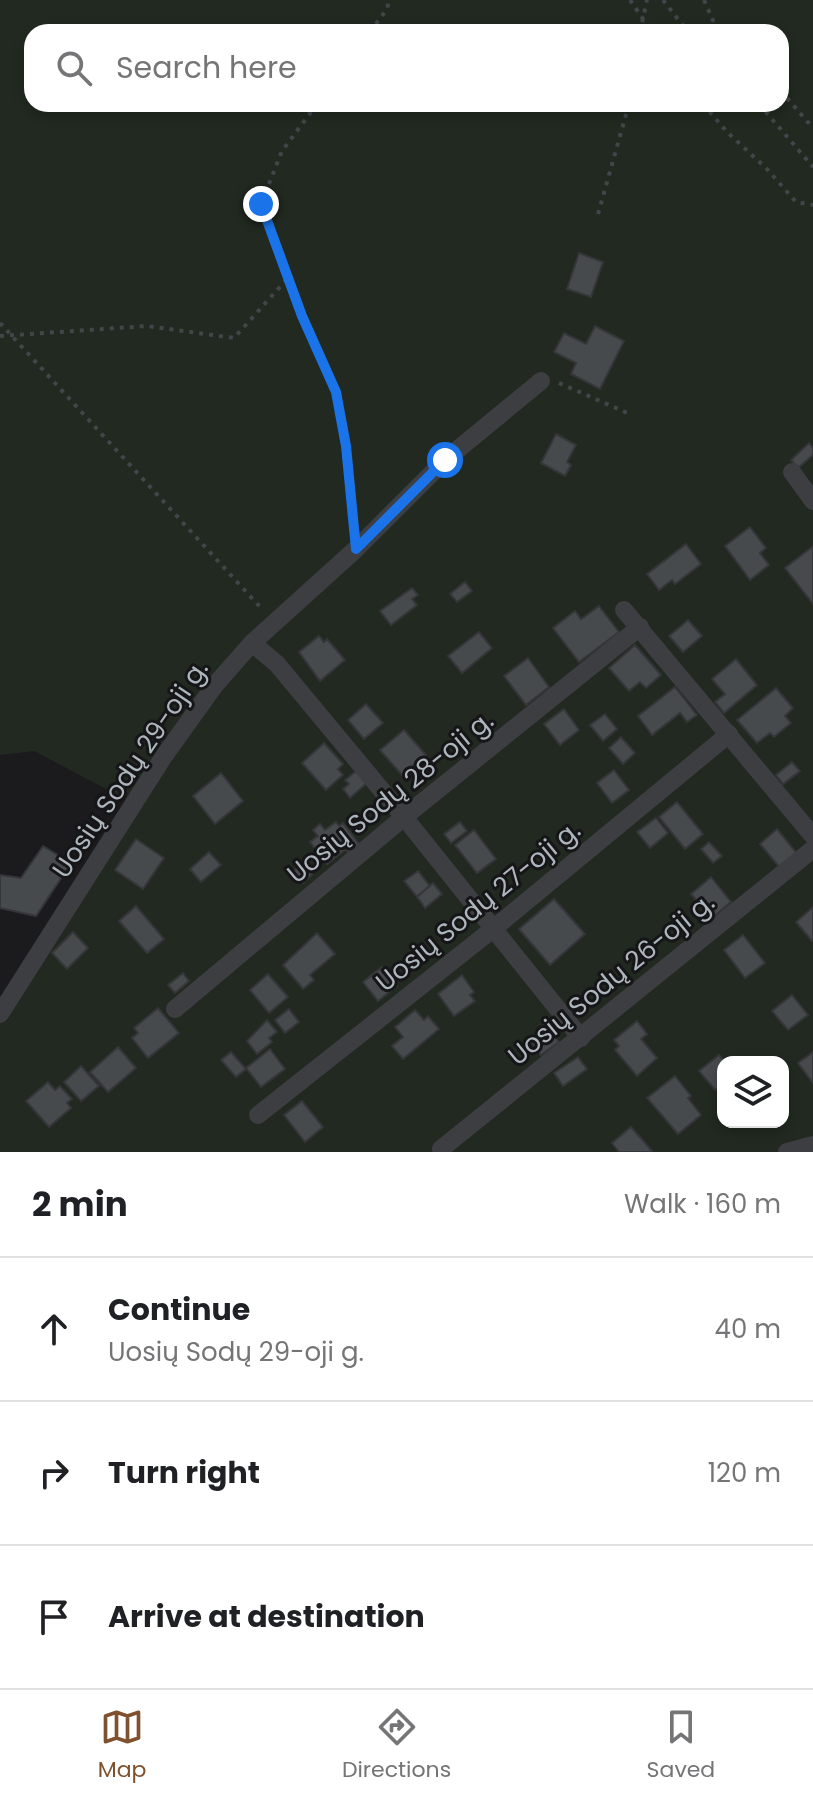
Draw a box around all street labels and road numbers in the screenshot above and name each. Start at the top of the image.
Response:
street label: Uosių Sodų 29-oji g. [44,653,216,885]
street label: Uosių Sodų 28-oji g. [279,702,501,892]
street label: Uosių Sodų 27-oji g. [368,812,588,1000]
street label: Uosių Sodų 26-oji g. [500,884,722,1074]

